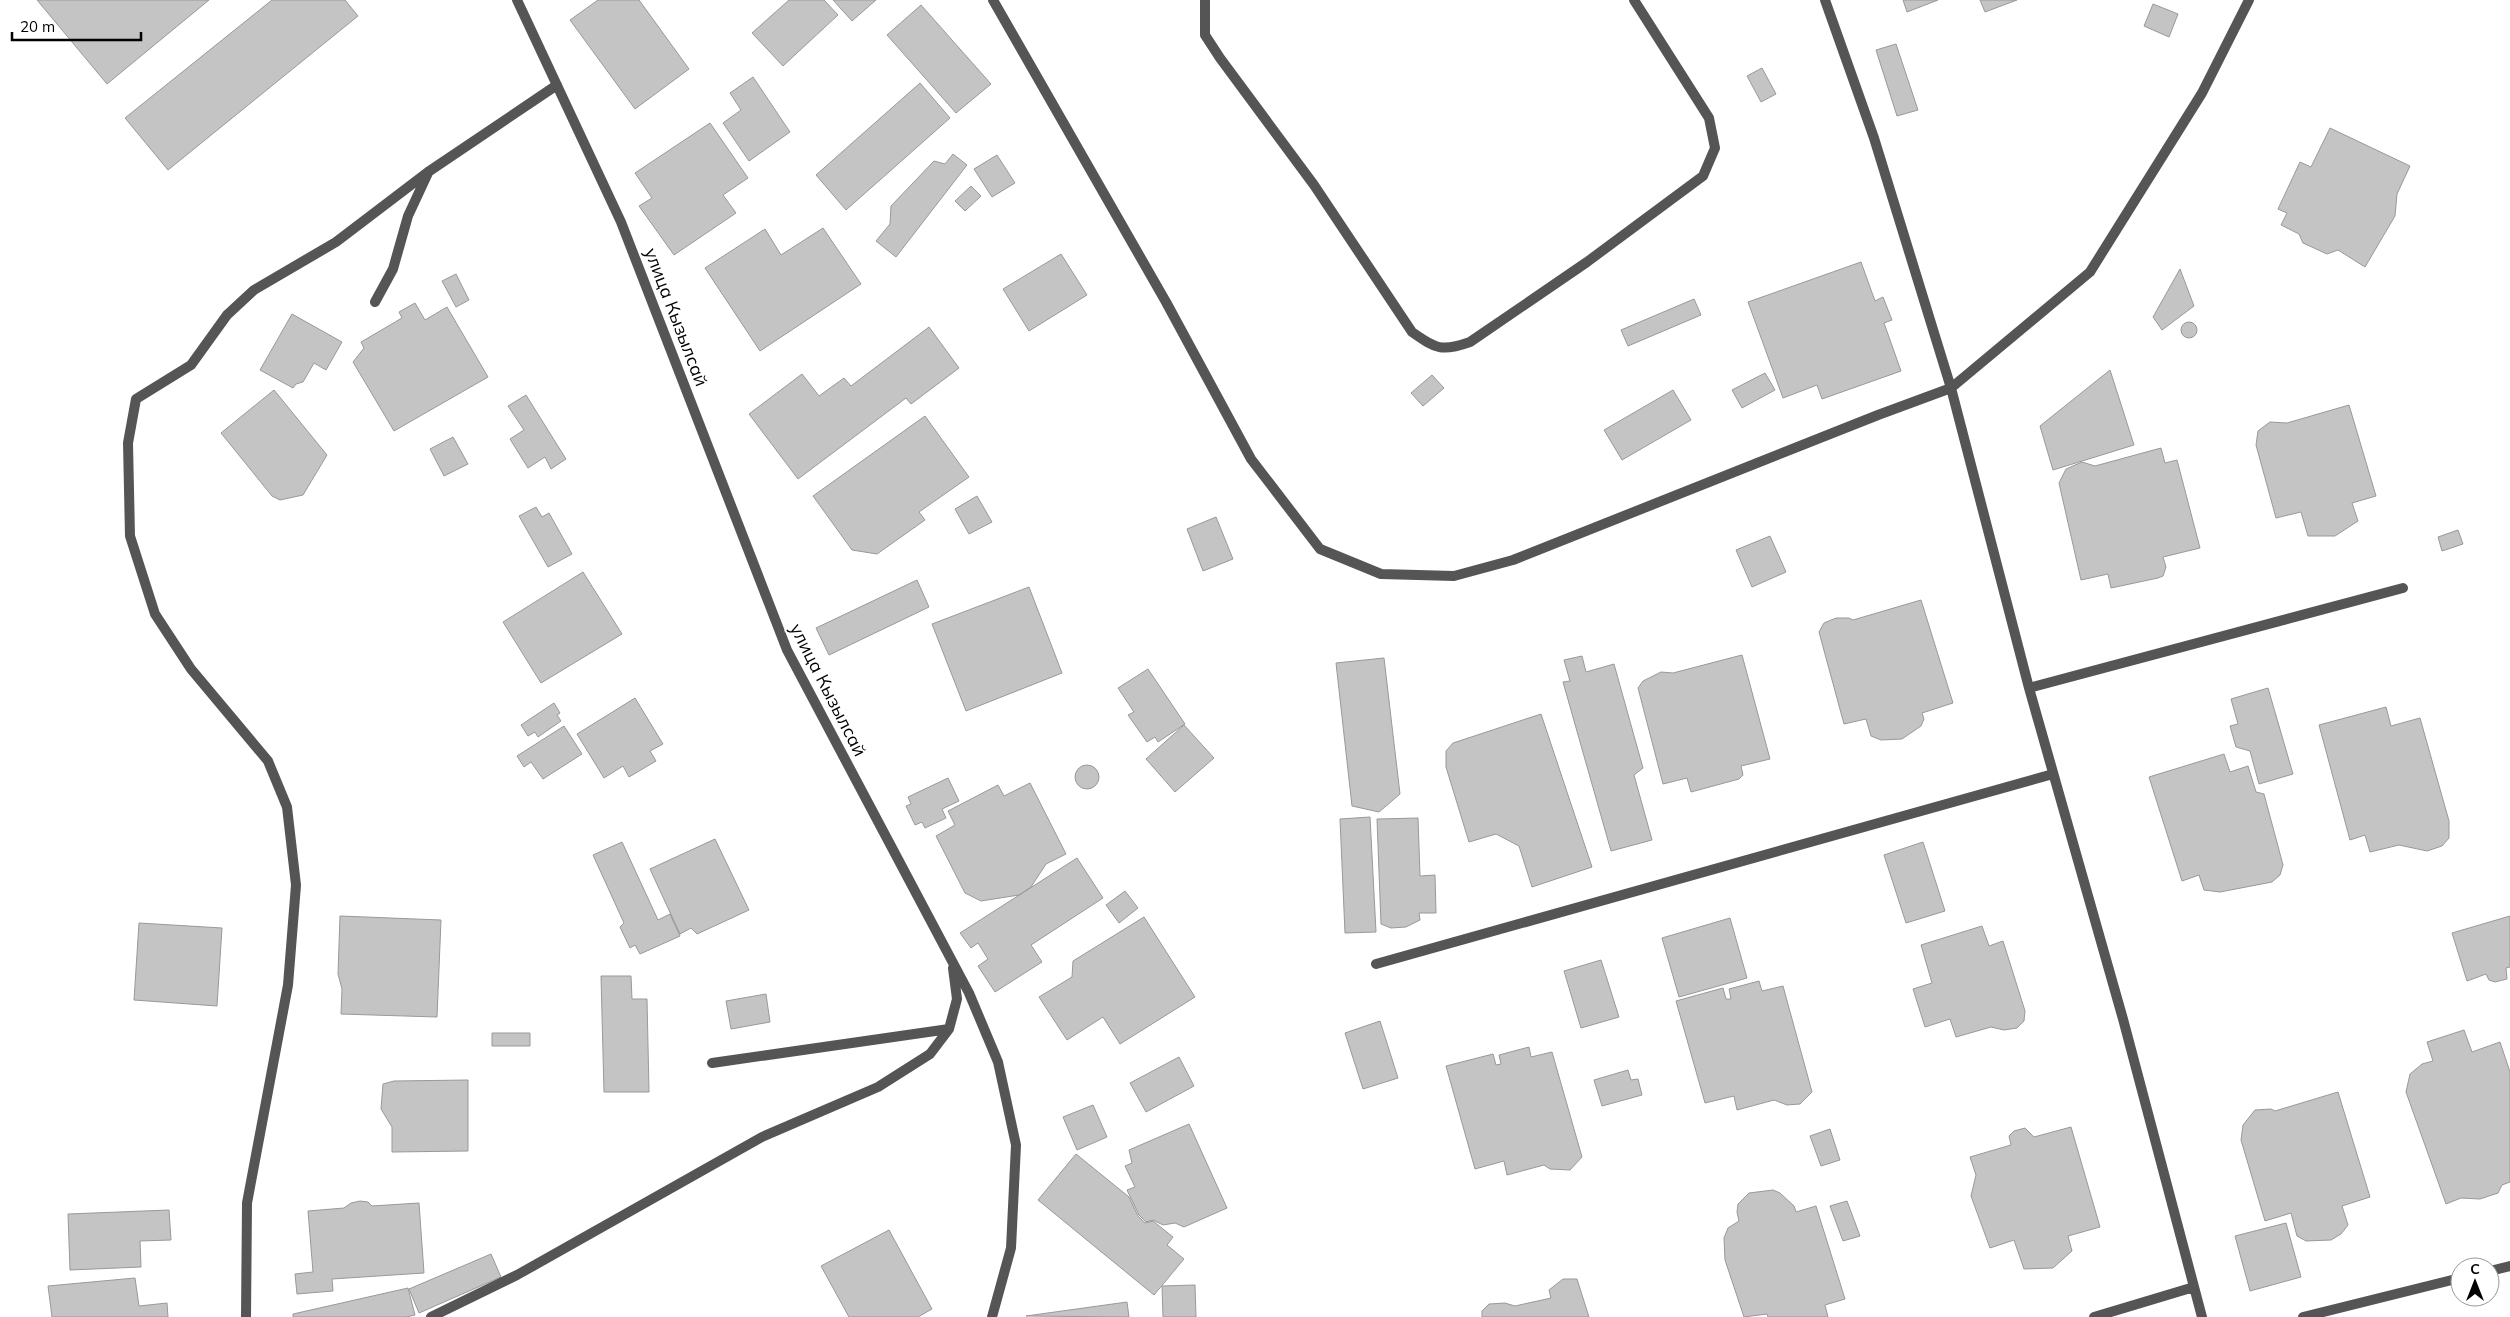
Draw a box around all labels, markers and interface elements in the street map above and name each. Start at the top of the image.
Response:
scale bar [12,10,141,42]
text: 20 m [20,17,55,36]
street label: улица Кызылсай [640,244,713,389]
street label: улица Кызылсай [785,619,872,760]
north arrow [2450,1257,2500,1307]
text: С [2470,1260,2480,1278]

